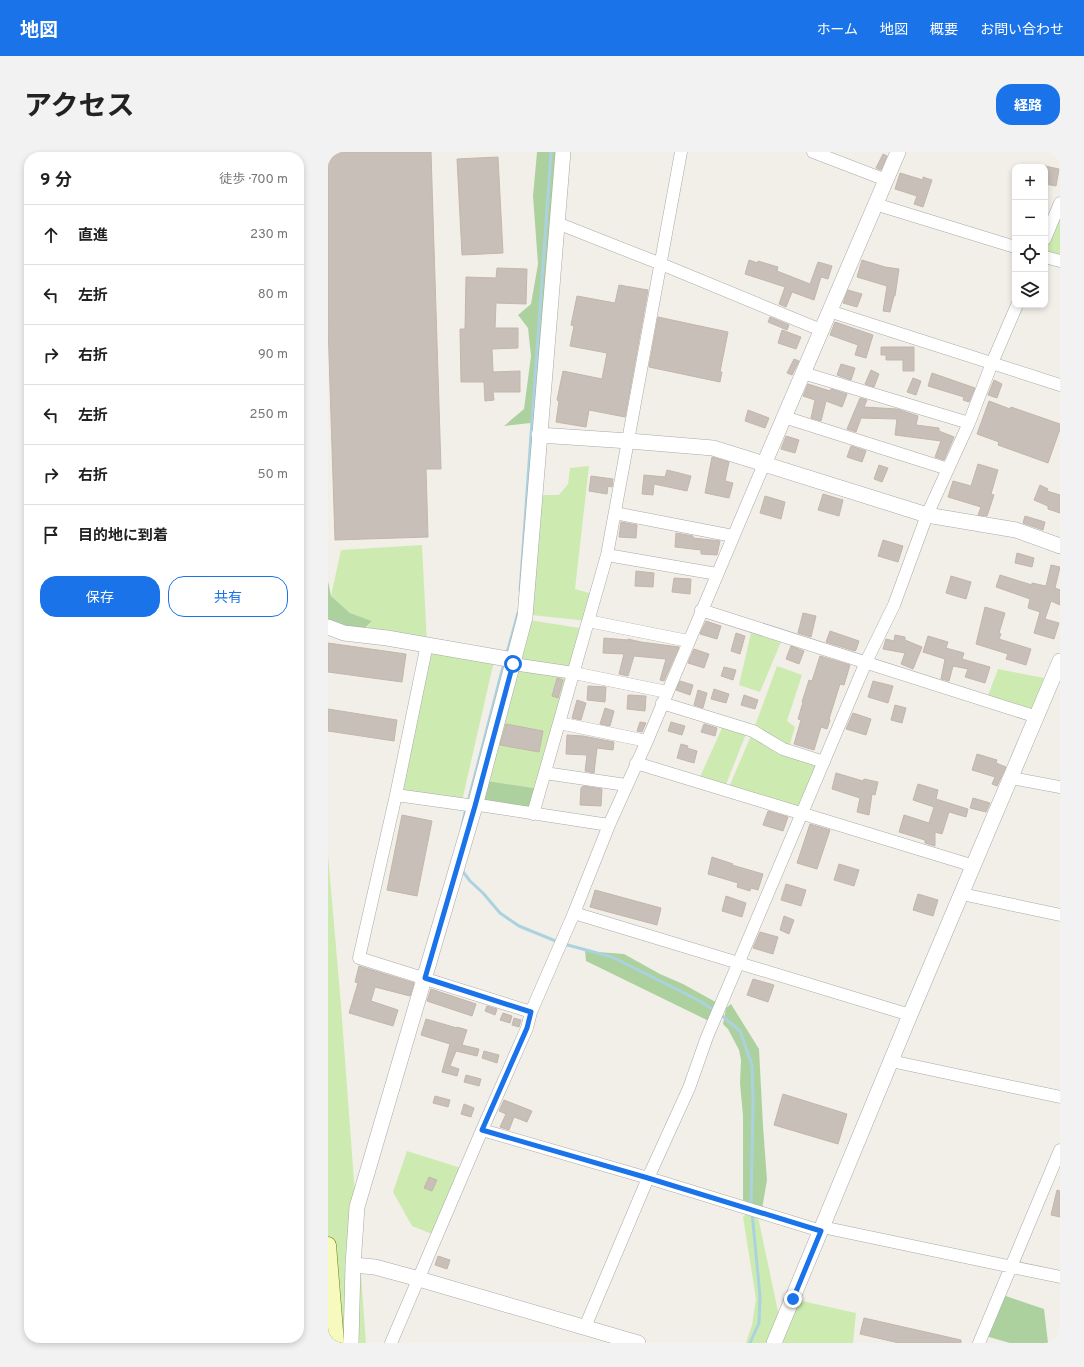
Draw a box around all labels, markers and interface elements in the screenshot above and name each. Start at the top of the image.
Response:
text: 地図 [20,19,58,43]
text: ホーム [816,22,858,39]
text: 地図 [880,22,908,39]
text: 概要 [930,22,958,39]
text: お問い合わせ [980,22,1064,39]
button: 経路 [996,84,1060,125]
text: アクセス [24,90,135,126]
map controls [1012,164,1048,308]
button: + [1012,164,1048,200]
text: 9 分 [40,170,72,192]
text: 徒歩 · 700 m [219,172,288,188]
button: − [1012,200,1048,236]
icon: ahead [40,224,62,246]
text: 直進 [78,227,108,246]
text: 230 m [250,227,288,243]
button: locate [1012,236,1048,272]
button: layers [1012,272,1048,308]
icon: left [40,284,62,306]
text: 左折 [78,287,108,306]
text: 80 m [258,287,288,303]
icon: right [40,344,62,366]
text: 右折 [78,347,108,366]
text: 90 m [258,347,288,363]
icon: left [40,404,62,426]
text: 左折 [78,407,108,426]
text: 250 m [250,407,288,423]
icon: right [40,464,62,486]
text: 右折 [78,467,108,486]
text: 50 m [258,467,288,483]
icon: arrive [40,524,62,546]
text: 目的地に到着 [78,527,168,546]
button: 保存 [40,576,160,617]
button: 共有 [168,576,288,617]
route start [504,655,522,673]
route end [784,1290,802,1308]

